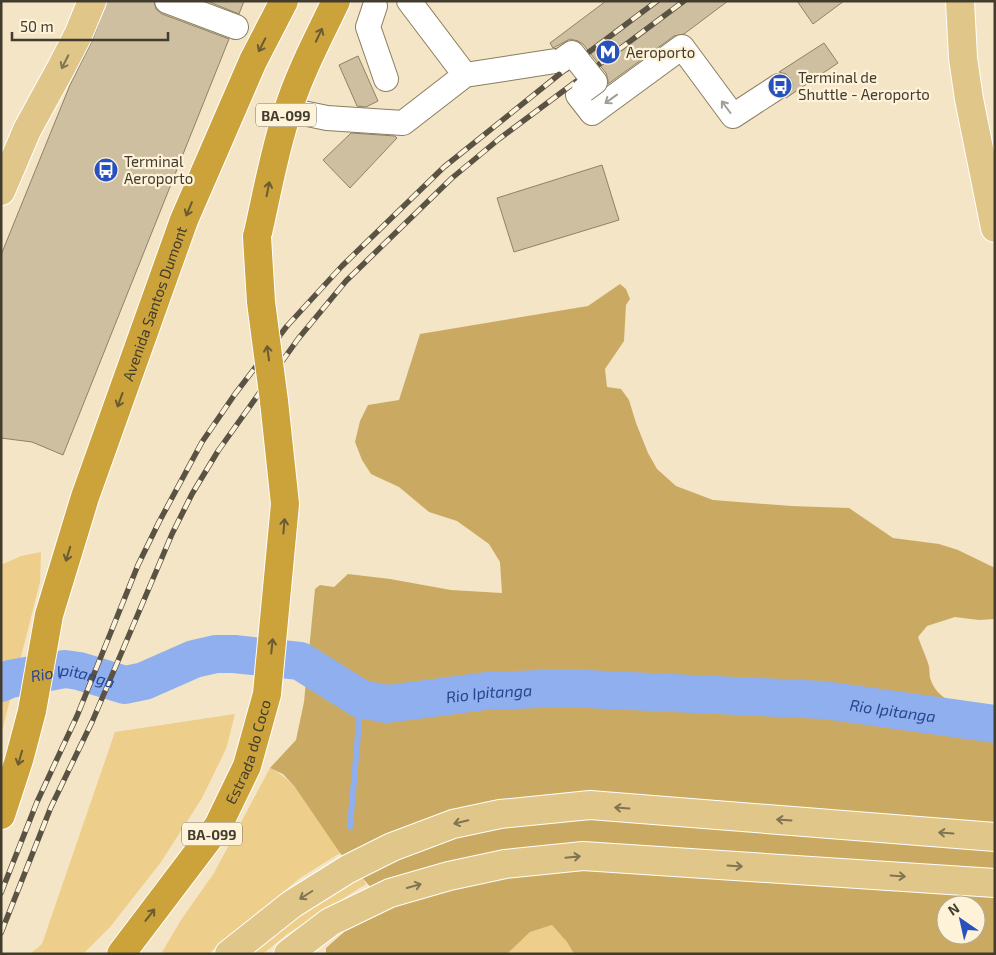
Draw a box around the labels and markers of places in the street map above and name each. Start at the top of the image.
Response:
metro station icon: Aeroporto [595,39,621,65]
place label: Aeroporto [626,43,695,61]
place label: Terminal de Shuttle - Aeroporto [798,68,930,103]
bus stop icon: Terminal de Shuttle - Aeroporto [767,73,793,99]
place label: Terminal Aeroporto [124,152,193,187]
bus stop icon: Terminal Aeroporto [93,157,119,183]

